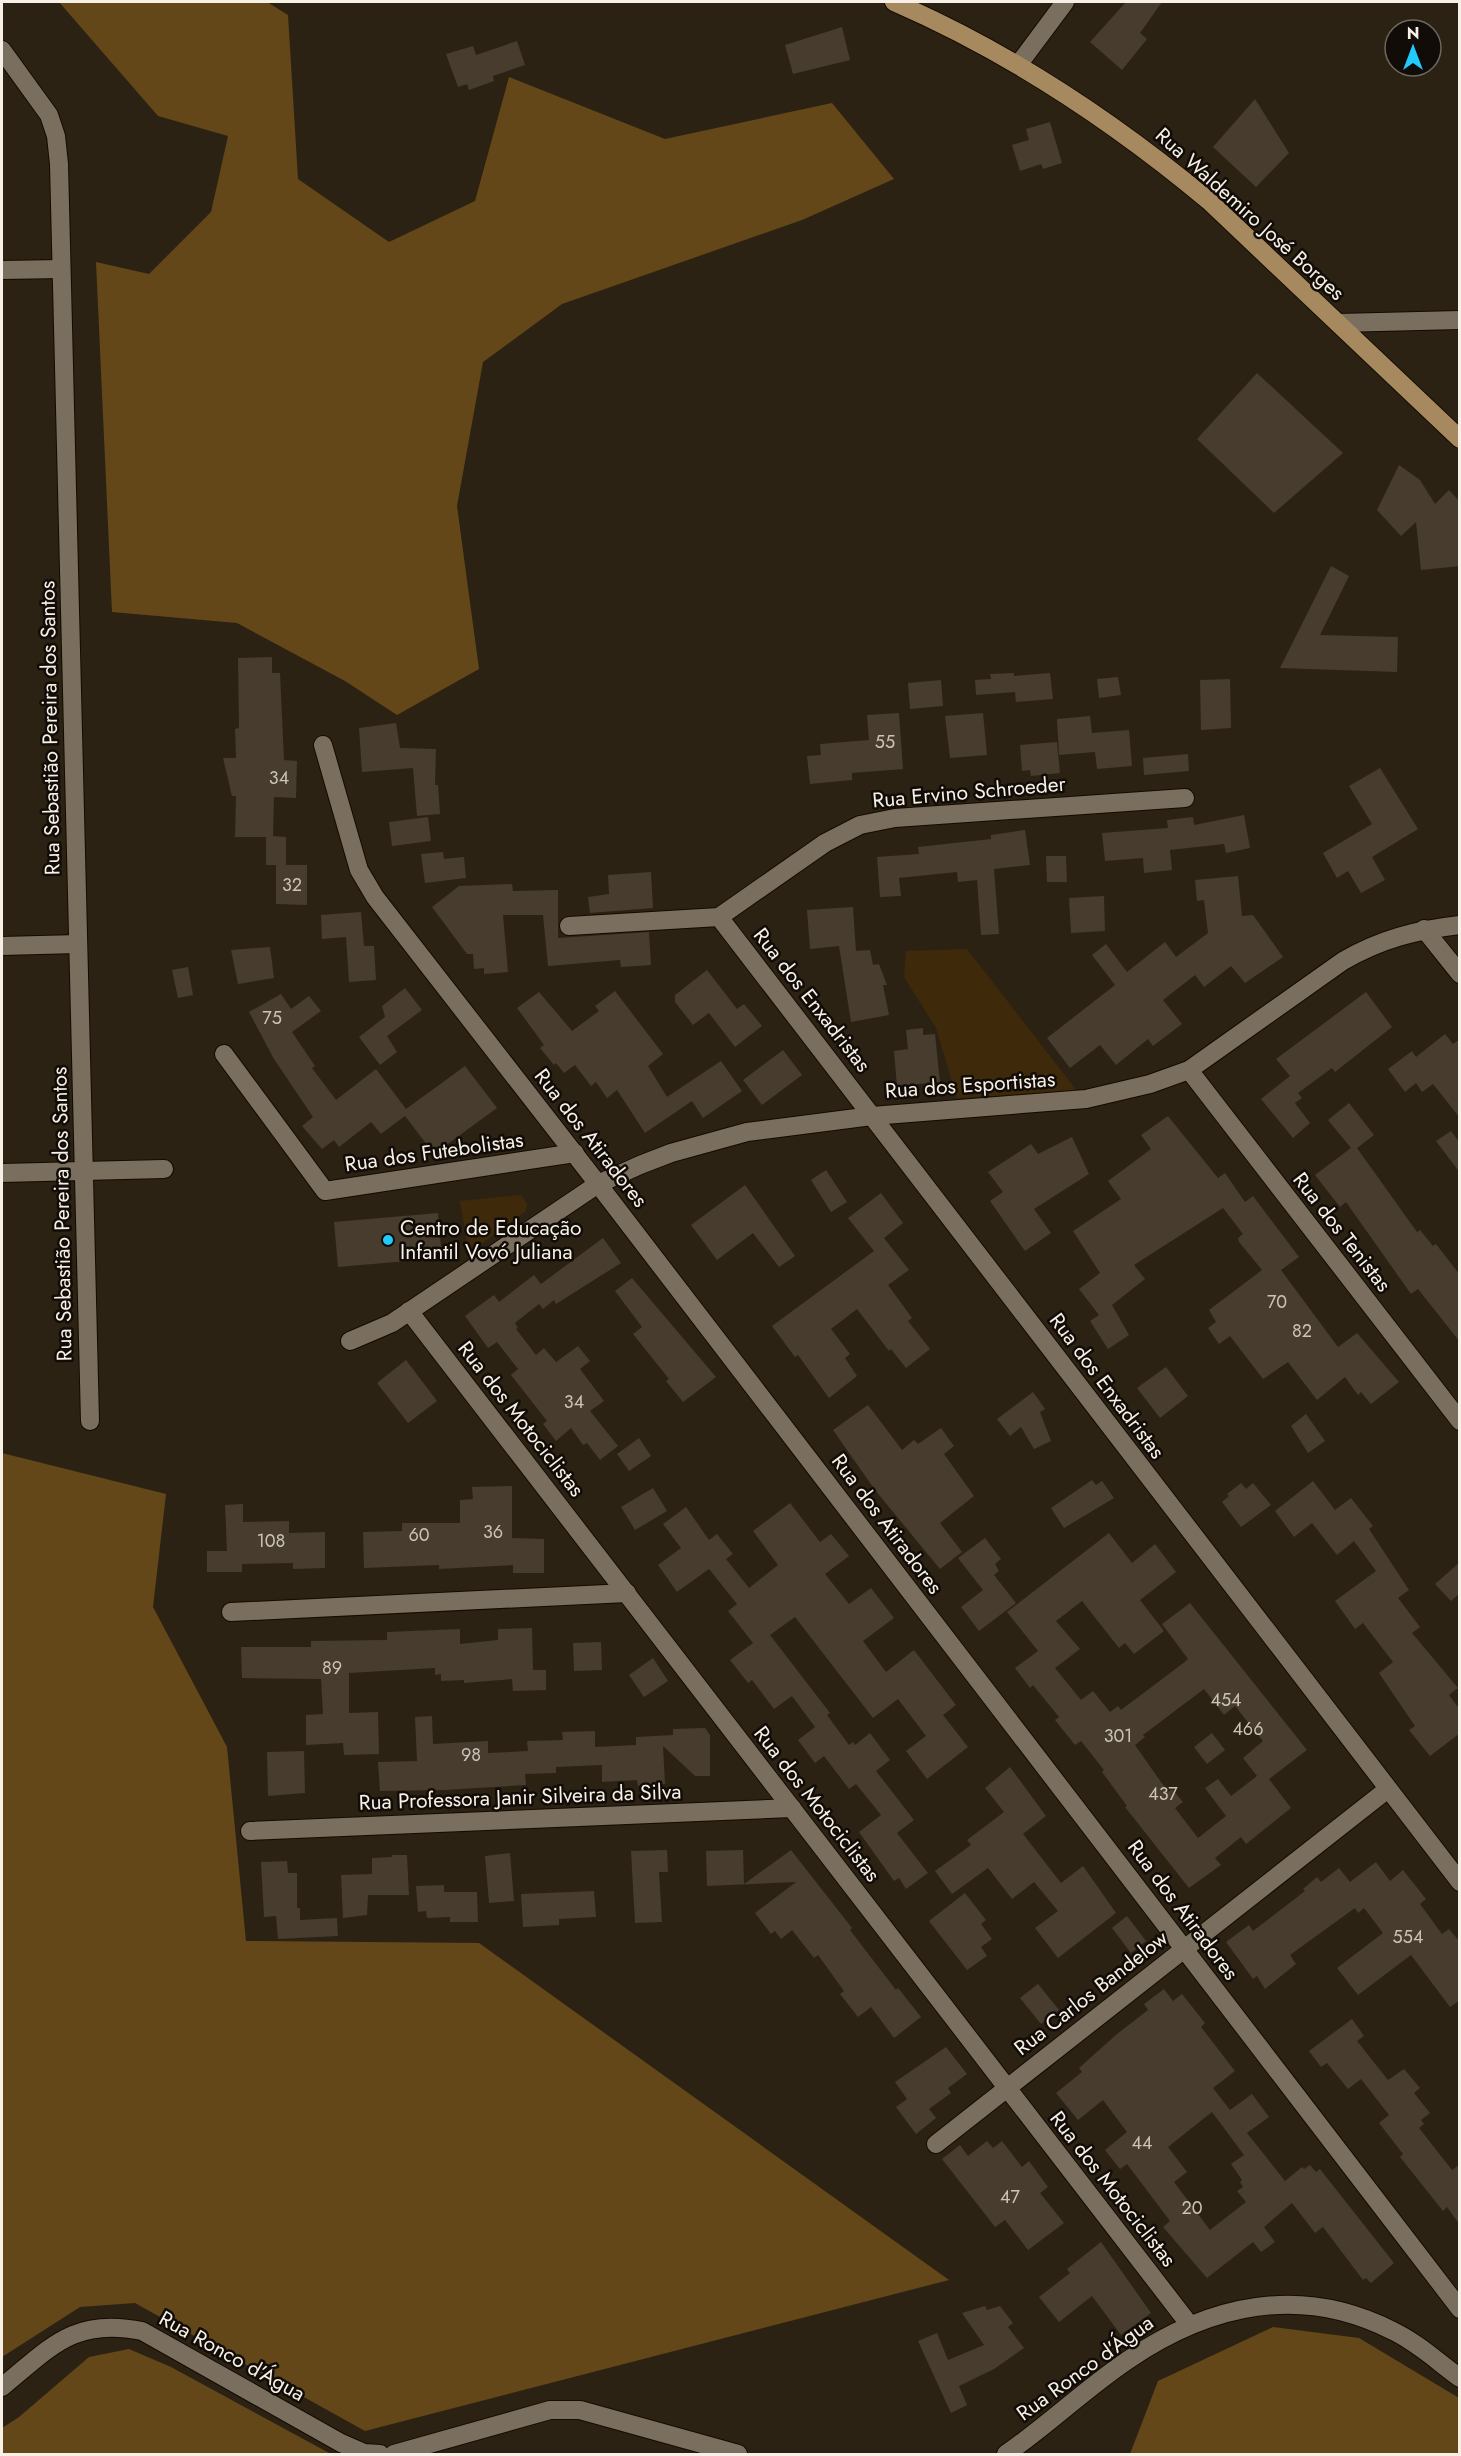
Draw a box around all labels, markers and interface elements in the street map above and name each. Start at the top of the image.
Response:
north arrow [1383,18,1443,78]
text: N [1407,22,1419,45]
street label: Rua Waldemiro José Borges [1149,121,1351,307]
street label: Rua Sebastião Pereira dos Santos [32,580,68,876]
house number: 55 [875,729,895,755]
house number: 34 [269,765,289,791]
street label: Rua Ervino Schroeder [871,769,1068,815]
house number: 32 [282,872,302,898]
street label: Rua dos Enxadristas [746,922,878,1078]
house number: 75 [262,1005,282,1031]
street label: Rua dos Atiradores [527,1062,655,1214]
street label: Rua dos Esportistas [884,1064,1056,1106]
street label: Rua Sebastião Pereira dos Santos [44,1066,80,1362]
street label: Rua dos Futebolistas [343,1125,525,1179]
street label: Rua dos Tenistas [1286,1166,1398,1298]
place label: Centro de Educação Infantil Vovó Juliana [400,1213,581,1267]
marker: Centro de Educação Infantil Vovó Juliana [381,1233,395,1247]
house number: 70 [1267,1289,1287,1315]
street label: Rua dos Enxadristas [1042,1307,1172,1465]
house number: 82 [1292,1318,1312,1344]
street label: Rua dos Motociclistas [451,1335,591,1503]
house number: 34 [564,1389,584,1415]
street label: Rua dos Atiradores [824,1448,950,1600]
house number: 36 [483,1519,503,1545]
house number: 60 [408,1522,430,1548]
house number: 108 [257,1528,285,1554]
house number: 89 [322,1655,342,1681]
house number: 454 [1210,1687,1242,1713]
house number: 466 [1232,1716,1264,1742]
street label: Rua dos Motociclistas [747,1720,887,1888]
house number: 301 [1104,1723,1132,1749]
house number: 98 [461,1742,481,1768]
street label: Rua Professora Janir Silveira da Silva [358,1776,682,1818]
house number: 437 [1148,1781,1178,1807]
street label: Rua dos Atiradores [1120,1834,1246,1986]
street label: Rua Carlos Bandelow [1008,1923,1175,2063]
house number: 554 [1393,1924,1423,1950]
street label: Rua dos Motociclistas [1043,2105,1183,2273]
house number: 44 [1132,2130,1153,2156]
house number: 47 [1000,2184,1021,2210]
house number: 20 [1181,2195,1203,2221]
street label: Rua Ronco d’Água [154,2303,310,2409]
street label: Rua Ronco d’Água [1010,2308,1160,2428]

